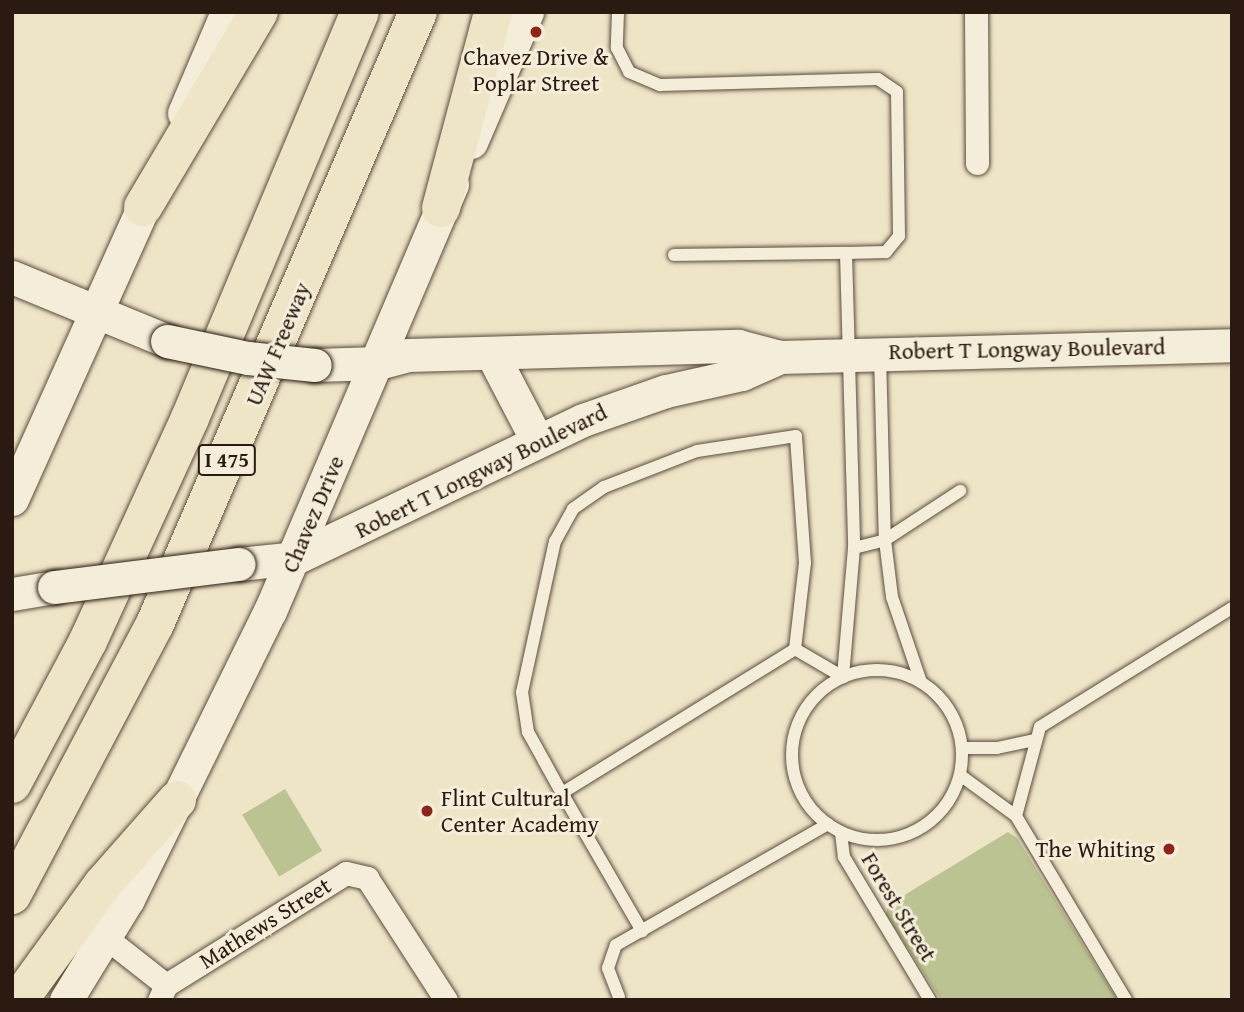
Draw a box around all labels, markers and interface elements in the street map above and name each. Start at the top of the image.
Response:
marker: Chavez Drive & Poplar Street [528,24,544,40]
place label: Chavez Drive & Poplar Street [464,43,608,97]
street label: UAW Freeway [240,278,316,410]
street label: Robert T Longway Boulevard [888,333,1166,365]
street label: Robert T Longway Boulevard [351,398,611,544]
road number: I 475 [197,442,257,477]
street label: Chavez Drive [276,451,350,577]
place label: Flint Cultural Center Academy [441,784,599,838]
marker: Flint Cultural Center Academy [419,803,435,819]
place label: The Whiting [1035,835,1155,863]
marker: The Whiting [1161,841,1177,857]
street label: Forest Street [856,847,942,967]
street label: Mathews Street [194,871,336,975]

